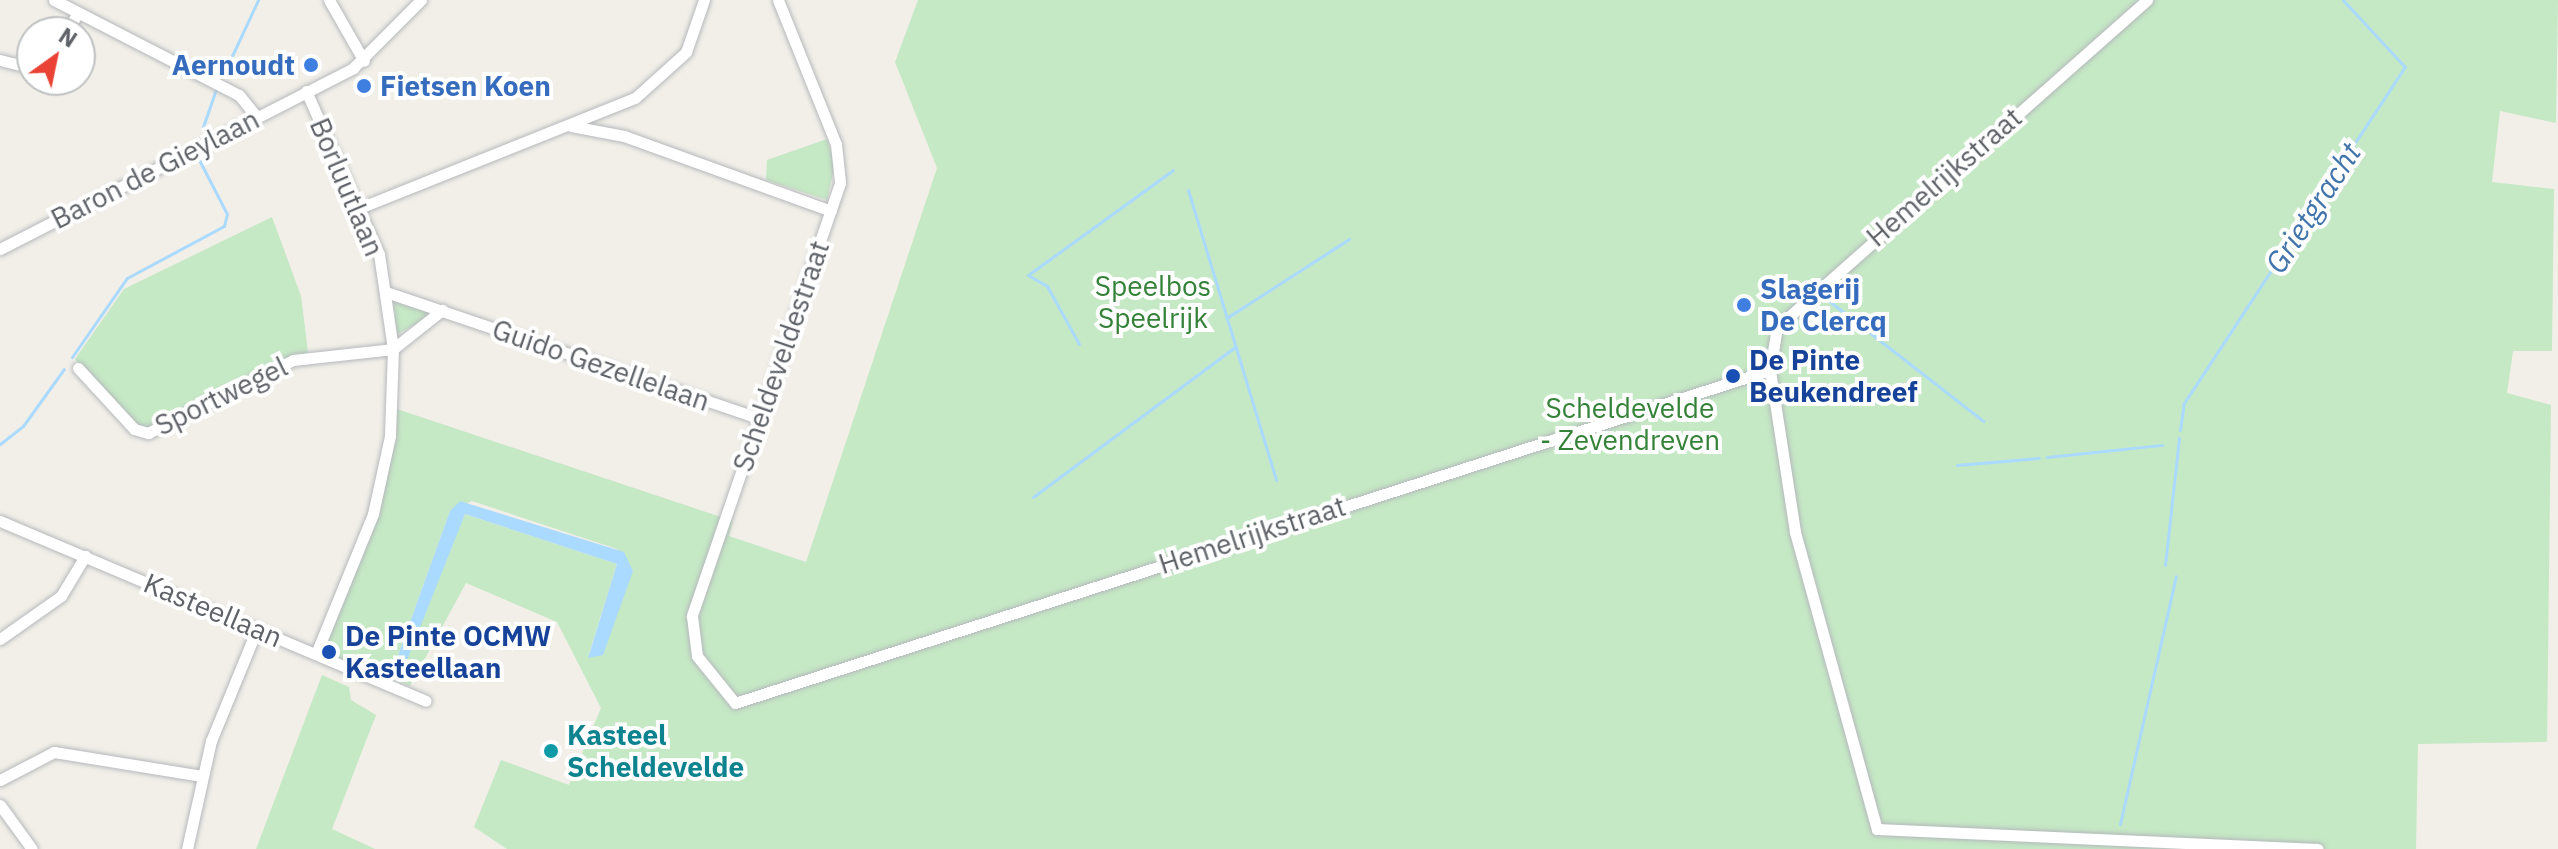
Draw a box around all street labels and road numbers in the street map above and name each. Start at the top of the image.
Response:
street label: Hemelrijkstraat [1860,101,2028,253]
street label: Baron de Gieylaan [45,102,265,236]
street label: Borluutlaan [303,113,391,261]
street label: Scheldeveldestraat [726,236,836,476]
street label: Guido Gezellelaan [488,312,714,418]
street label: Sportwegel [149,350,293,442]
street label: Hemelrijkstraat [1154,489,1350,581]
street label: Kasteellaan [139,566,287,654]

